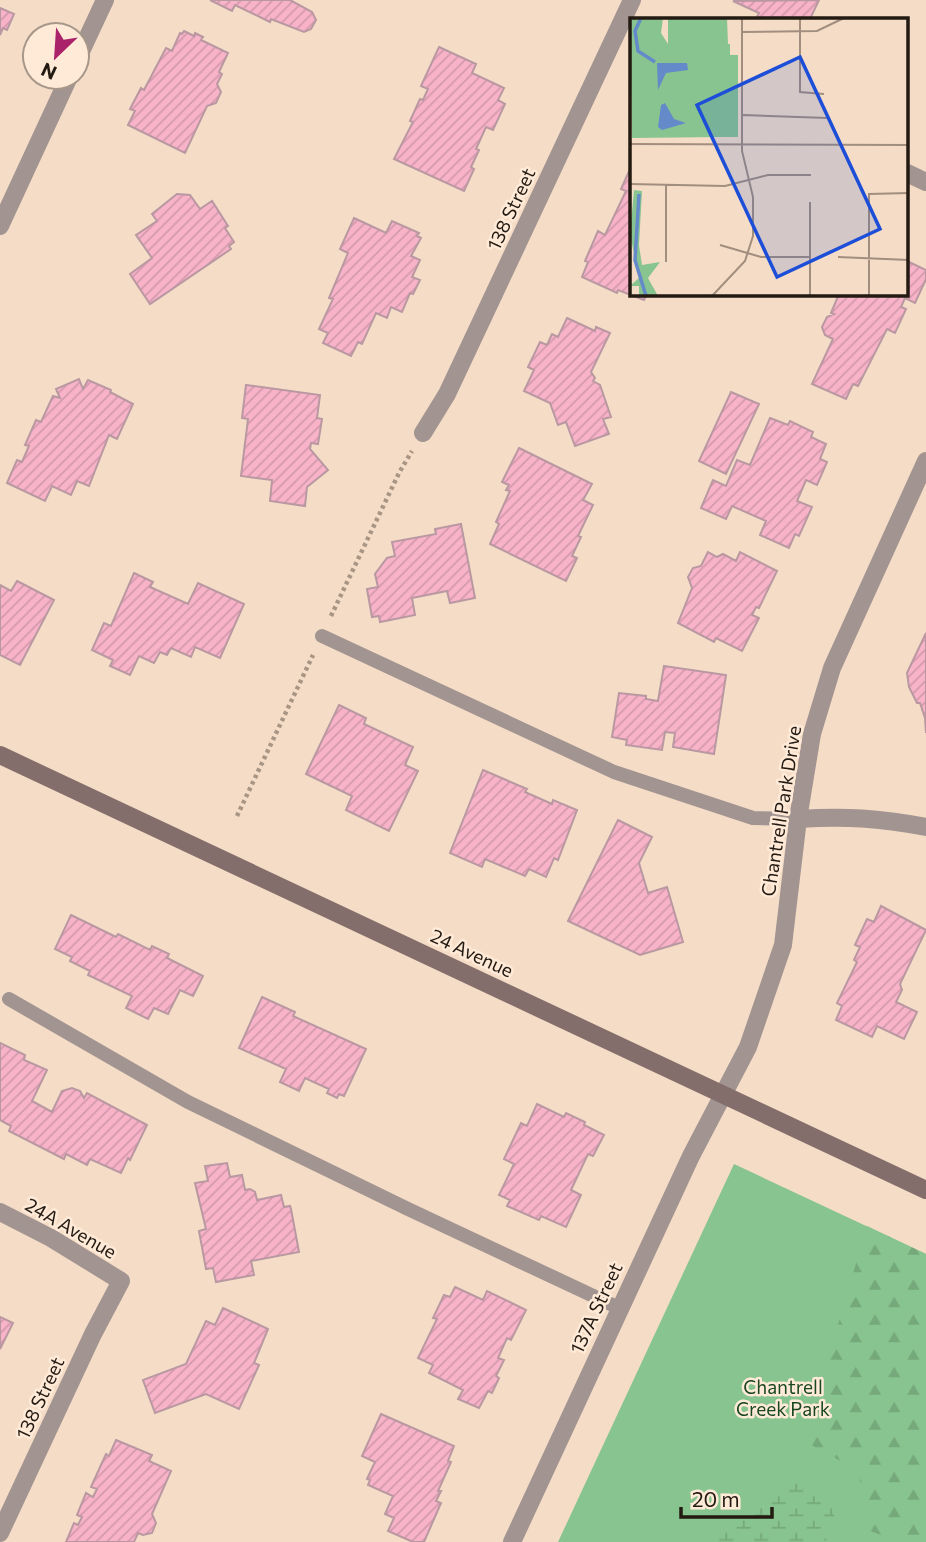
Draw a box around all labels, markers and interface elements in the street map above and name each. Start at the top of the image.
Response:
inset map [630,18,908,296]
north arrow [21,21,91,91]
text: N [37,58,60,85]
street label: 138 Street [482,164,540,253]
street label: Chantrell Park Drive [756,724,805,898]
street label: 24 Avenue [427,923,517,982]
street label: 24A Avenue [21,1192,121,1263]
street label: 137A Street [564,1258,627,1357]
street label: 138 Street [11,1353,69,1442]
park label: Chantrell Creek Park [736,1375,830,1420]
scale bar [681,1476,772,1520]
text: 20 m [692,1486,740,1511]

